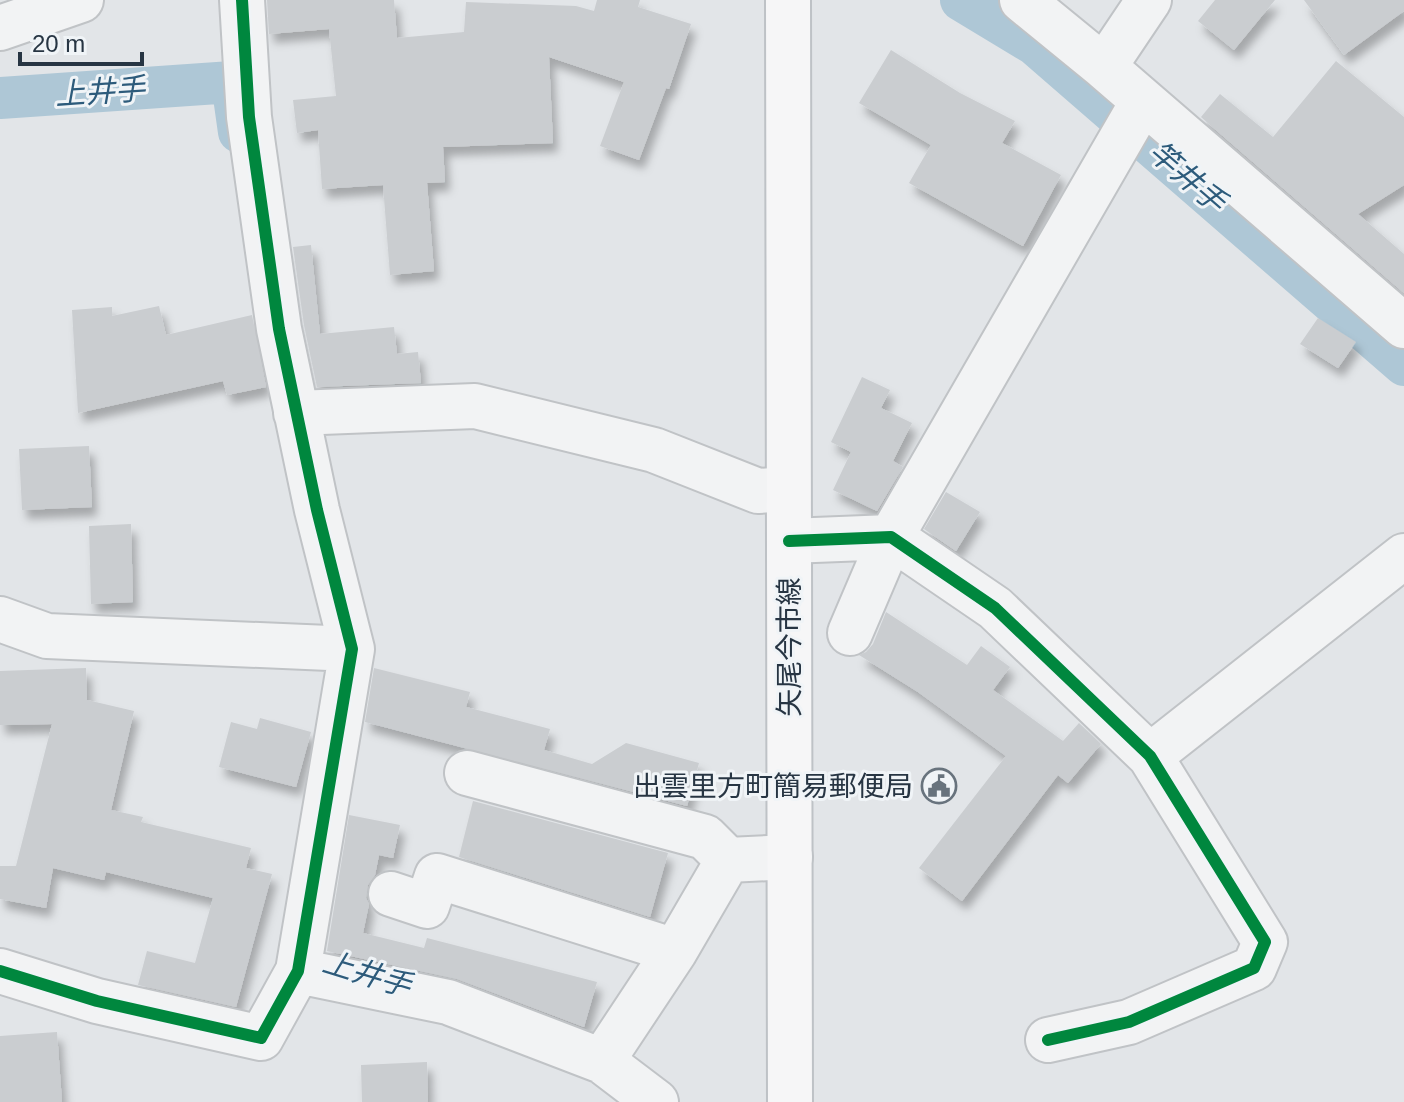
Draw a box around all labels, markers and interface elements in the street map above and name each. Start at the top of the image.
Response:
scale bar [20,16,142,66]
text: 20 m [32,30,85,57]
water label: 上井手 [54,72,148,111]
water label: 竿井手 [1143,135,1234,220]
street label: 矢尾今市線 [774,577,805,717]
public building icon: 出雲里方町簡易郵便局 [920,767,958,805]
place label: 出雲里方町簡易郵便局 [633,771,913,802]
water label: 上井手 [319,945,417,1003]

